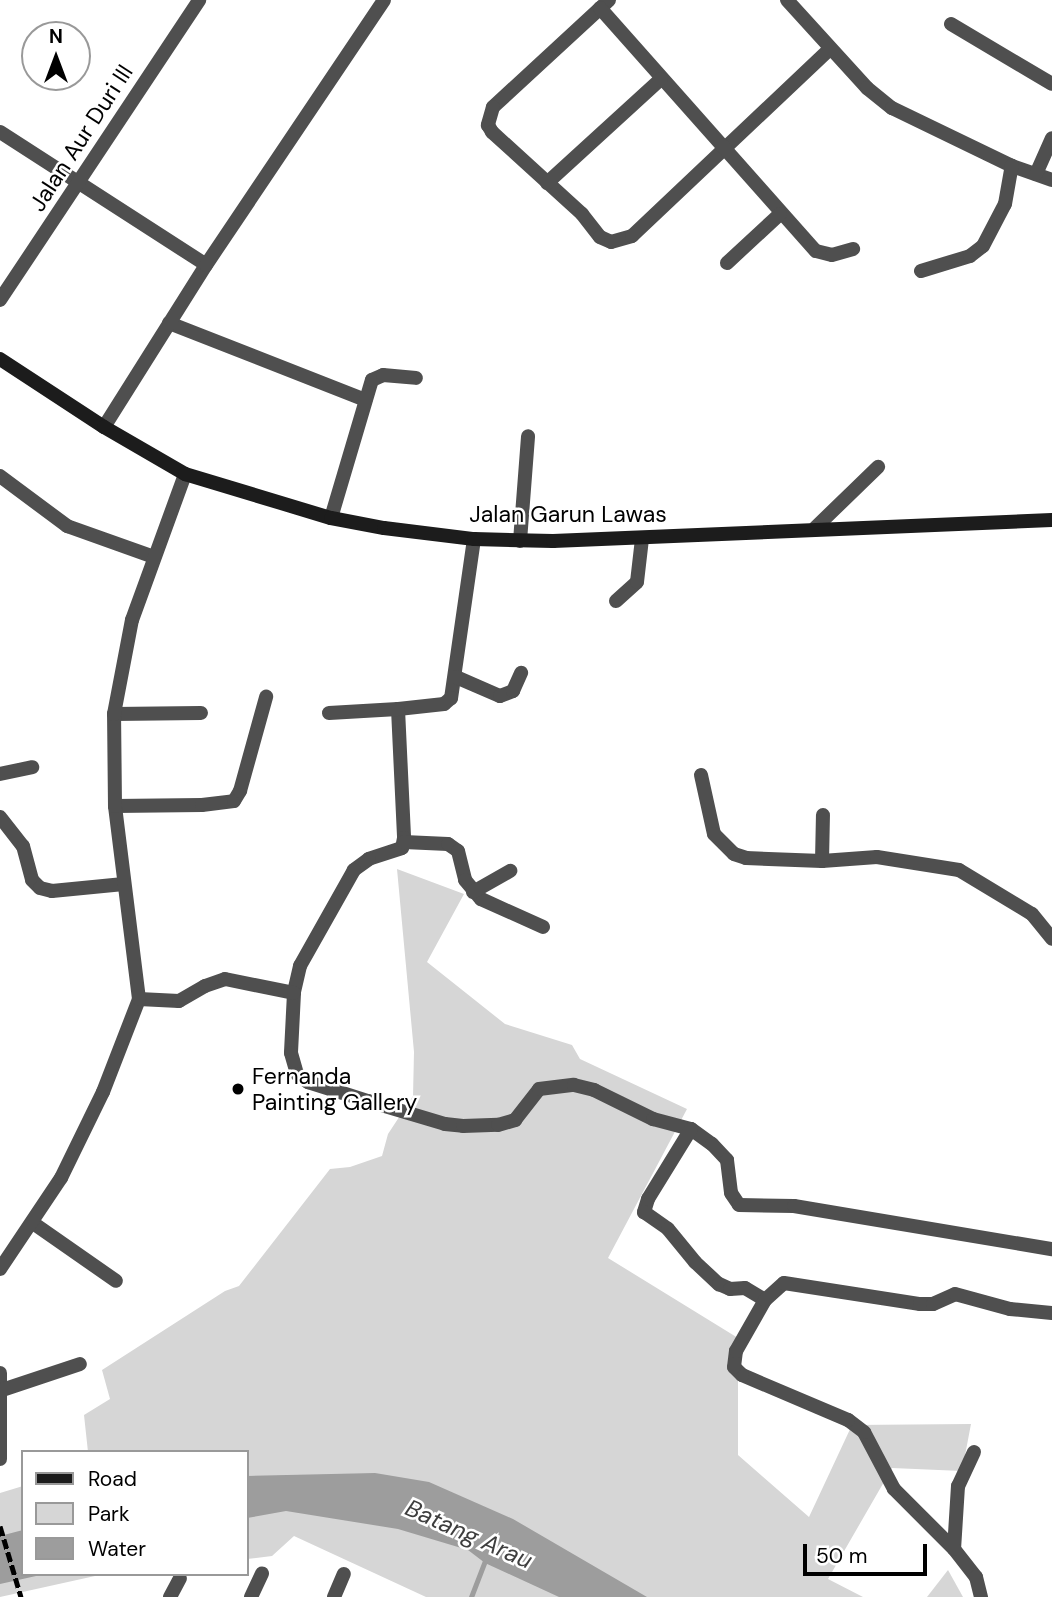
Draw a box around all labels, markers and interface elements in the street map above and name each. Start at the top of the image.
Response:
north arrow [21,21,91,91]
text: N [49,24,63,49]
street label: Jalan Aur Duri III [23,60,139,216]
street label: Jalan Garun Lawas [469,500,667,528]
place label: Fernanda Painting Gallery [252,1062,417,1116]
marker: Fernanda Painting Gallery [230,1081,246,1097]
legend [21,1450,248,1576]
text: Road [88,1465,137,1493]
water label: Batang Arau [401,1493,537,1575]
text: Park [88,1500,129,1528]
scale bar [807,1530,931,1574]
text: Water [88,1535,146,1563]
text: 50 m [816,1542,867,1570]

